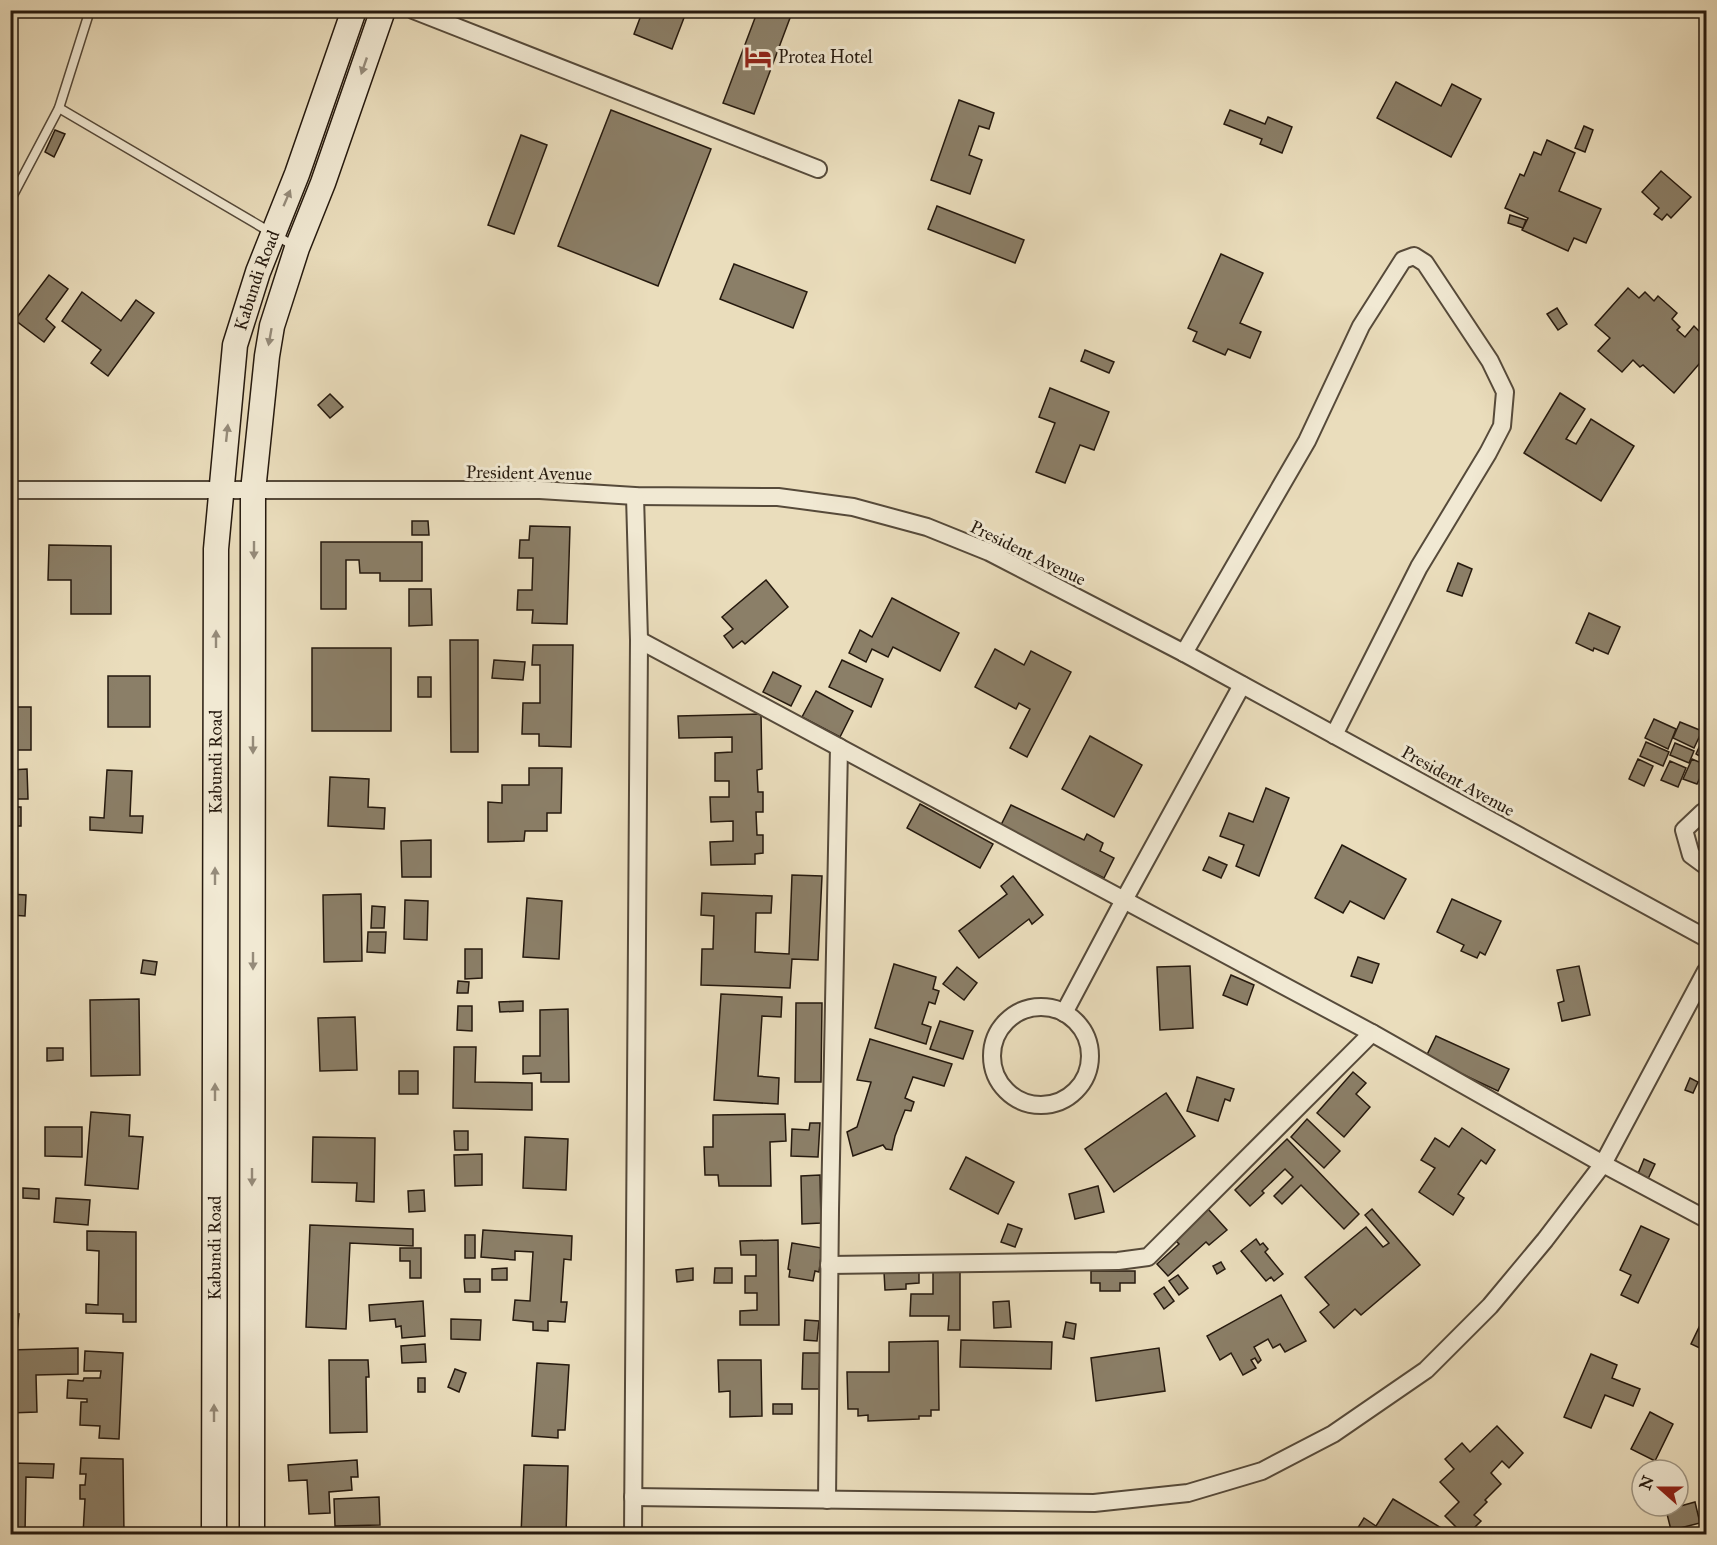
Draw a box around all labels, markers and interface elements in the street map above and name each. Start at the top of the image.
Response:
hotel icon: Protea Hotel [743,42,773,72]
place label: Protea Hotel [778,46,873,68]
one-way arrow [358,57,368,75]
one-way arrow [282,188,292,206]
street label: Kabundi Road [229,227,284,333]
one-way arrow [265,328,274,347]
one-way arrow [222,424,232,443]
street label: President Avenue [466,461,592,485]
street label: President Avenue [966,515,1090,591]
one-way arrow [249,540,259,559]
one-way arrow [211,630,221,649]
street label: Kabundi Road [204,710,227,814]
one-way arrow [248,735,258,754]
street label: President Avenue [1397,741,1519,821]
one-way arrow [210,867,220,886]
one-way arrow [248,951,258,970]
one-way arrow [210,1083,220,1102]
one-way arrow [247,1167,257,1186]
street label: Kabundi Road [203,1196,226,1300]
one-way arrow [209,1404,219,1423]
north arrow [1630,1458,1690,1518]
text: N [1635,1473,1658,1493]

